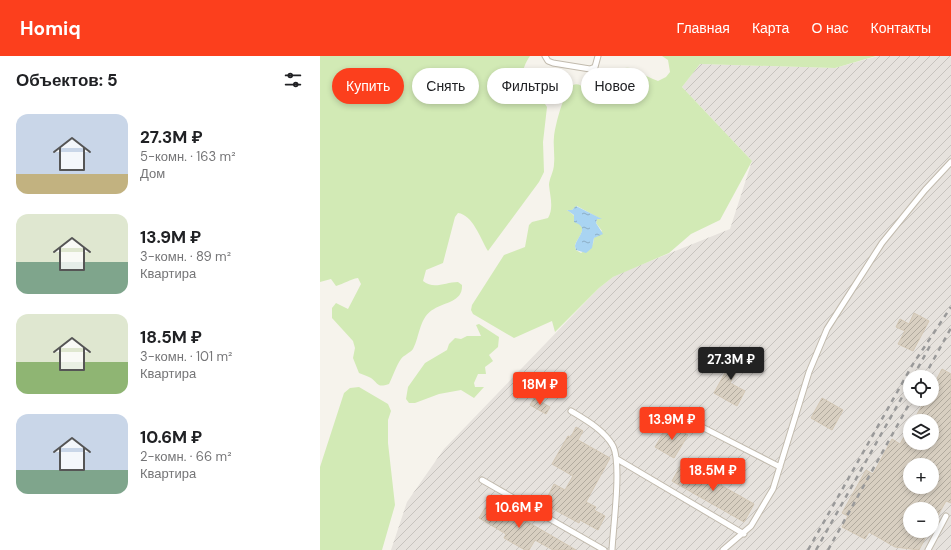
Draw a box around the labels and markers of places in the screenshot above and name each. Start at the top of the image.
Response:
pin: 27.3M ₽ [694,347,768,381]
pin: 18M ₽ [512,372,568,406]
pin: 13.9M ₽ [635,407,709,441]
pin: 18.5M ₽ [676,458,750,492]
pin: 10.6M ₽ [482,495,556,529]

